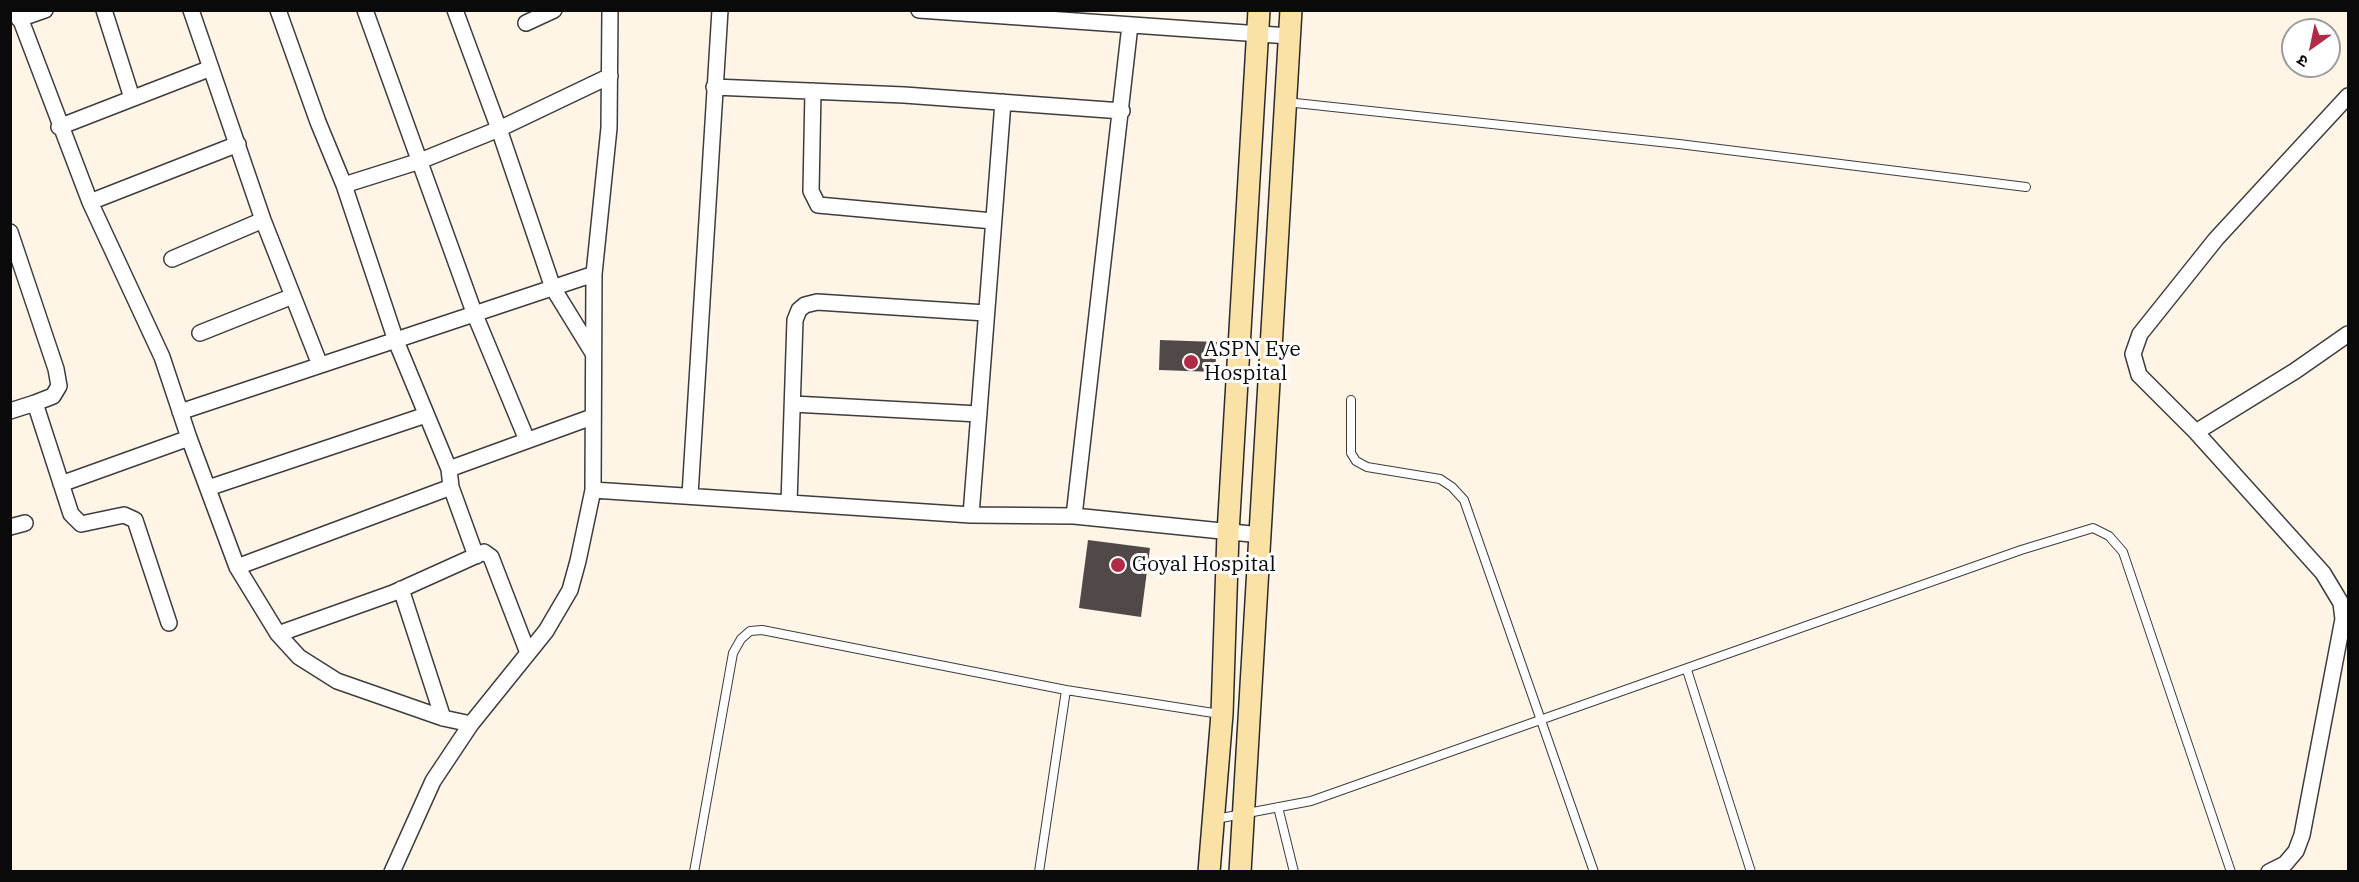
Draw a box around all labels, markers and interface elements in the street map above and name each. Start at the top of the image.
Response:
north arrow [2281,18,2341,78]
text: उ [2293,50,2312,72]
place label: ASPN Eye Hospital [1204,337,1301,387]
marker: ASPN Eye Hospital [1182,353,1200,371]
place label: Goyal Hospital [1132,552,1276,578]
marker: Goyal Hospital [1109,556,1127,574]

